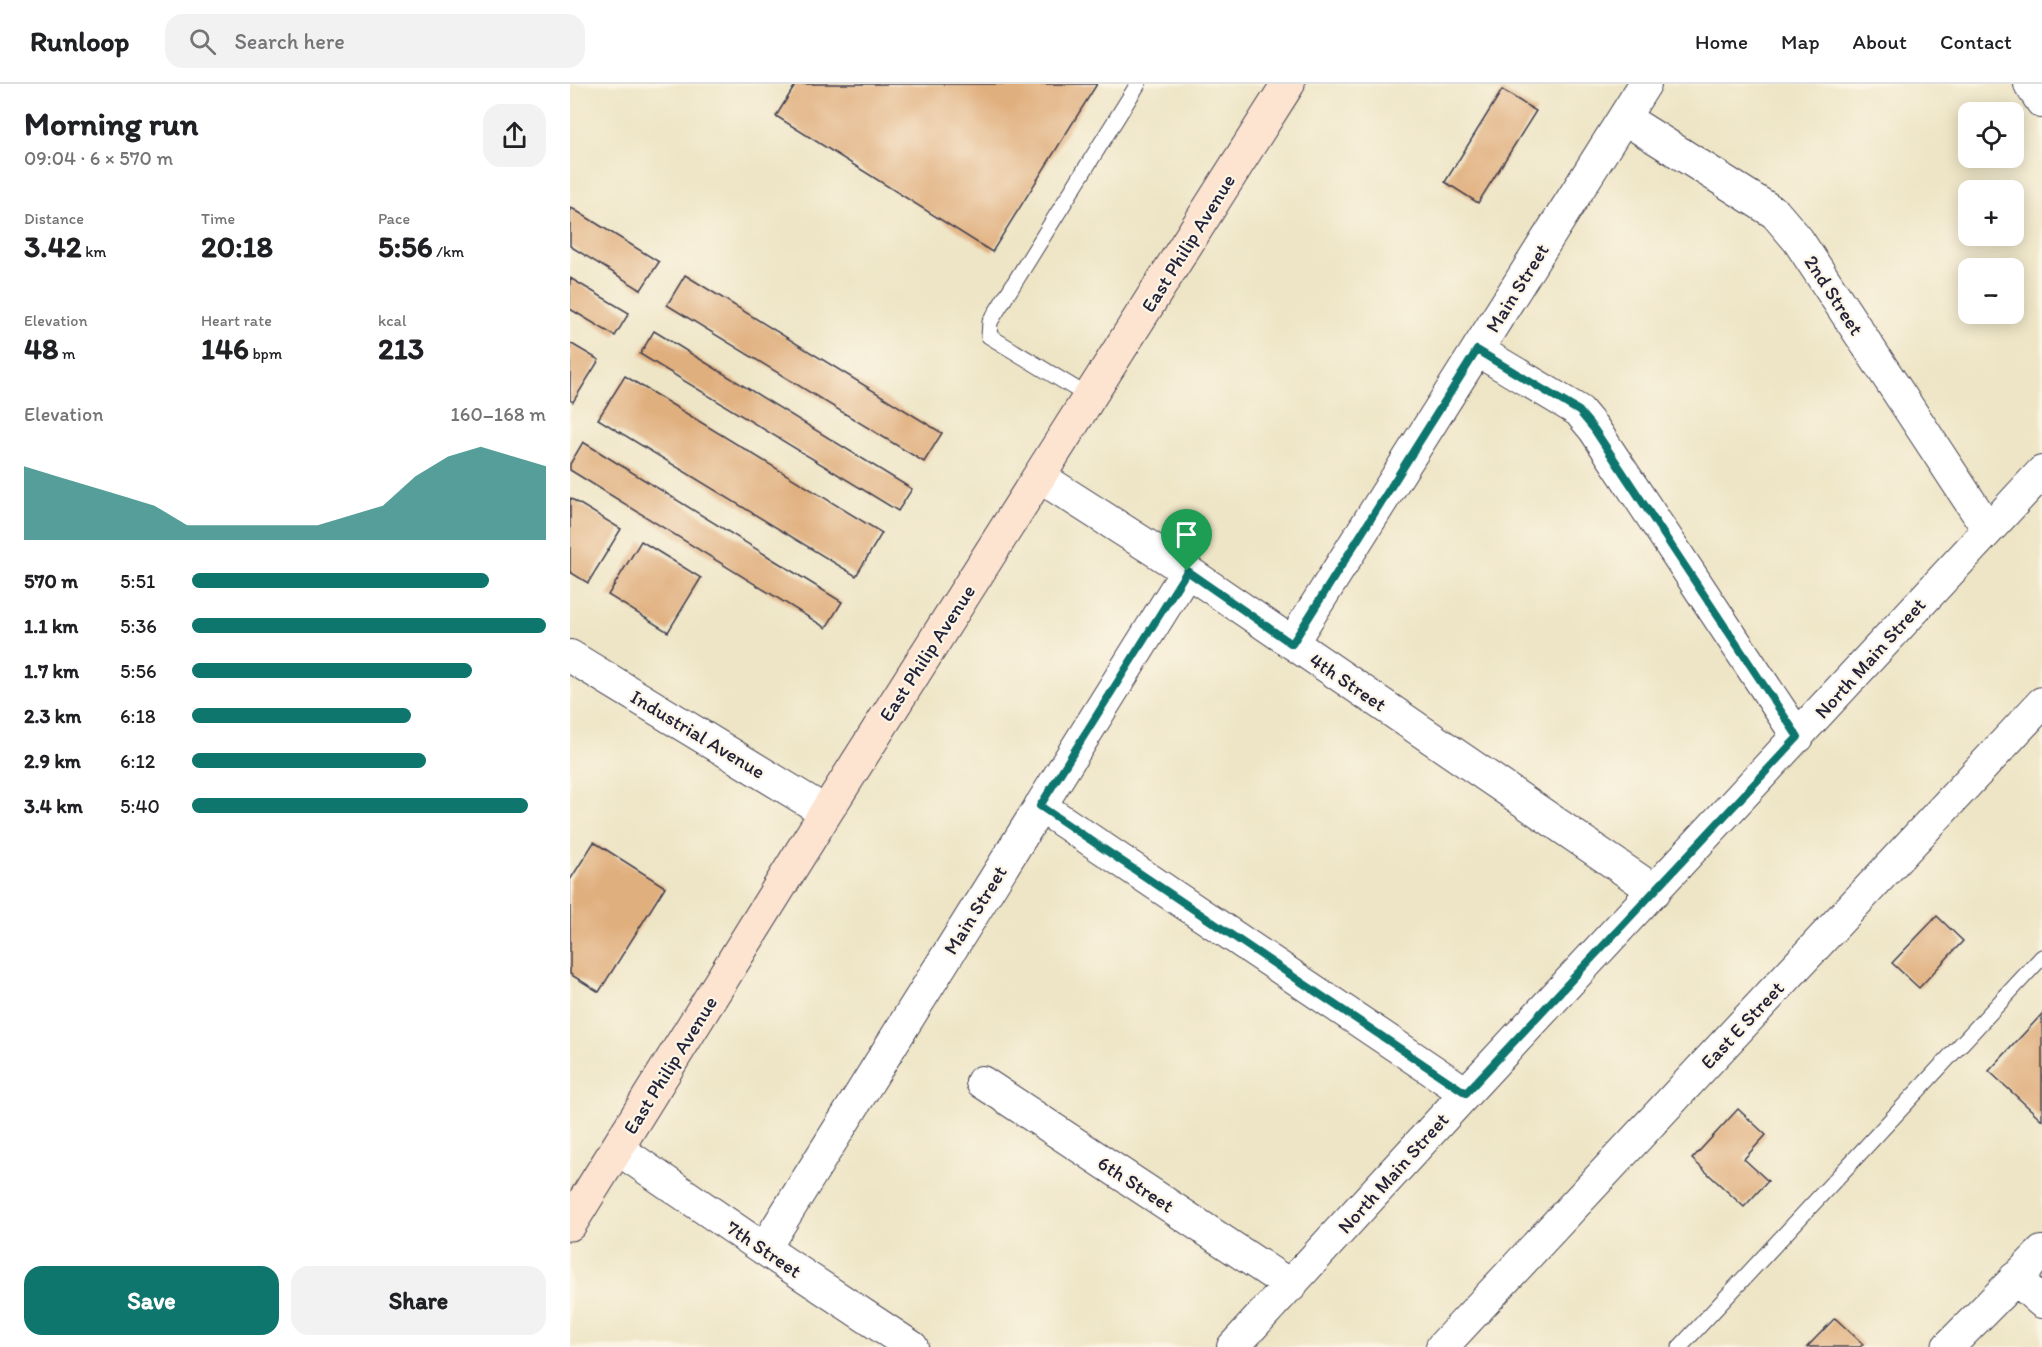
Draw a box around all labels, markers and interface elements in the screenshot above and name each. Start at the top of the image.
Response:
search box [165,14,585,68]
text: Runloop [30,24,129,58]
icon: search [186,25,219,58]
text: Search here [234,28,345,55]
text: Home [1695,29,1748,54]
text: Map [1781,29,1820,54]
text: About [1853,29,1907,54]
text: Contact [1940,29,2012,54]
map controls [1958,102,2024,324]
button: locate [1958,102,2024,168]
text: Morning run [24,104,199,143]
button: share [483,104,546,167]
text: 09:04 · 6 × 570 m [24,146,173,170]
street label: East Philip Avenue [1136,170,1240,316]
button: + [1958,180,2024,246]
text: Distance [24,209,84,228]
text: Time [201,209,235,228]
text: Pace [378,209,410,228]
text: 3.42 [24,228,82,265]
text: 20:18 [201,228,273,265]
text: 5:56 [378,228,433,265]
street label: Main Street [1480,239,1554,337]
text: km [82,242,106,261]
text: /km [433,242,464,261]
street label: 2nd Street [1799,251,1869,340]
button: − [1958,258,2024,324]
text: Elevation [24,311,88,330]
text: Heart rate [201,311,272,330]
text: kcal [378,311,406,330]
text: 48 [24,330,58,367]
text: 146 [201,330,249,367]
text: 213 [378,330,424,367]
text: m [58,344,76,363]
text: bpm [249,344,282,363]
text: Elevation [24,402,103,426]
text: 160–168 m [451,402,546,426]
pin [1161,509,1212,571]
icon: arrive [1170,518,1203,551]
text: 570 m [24,569,78,593]
text: 5:51 [120,569,155,593]
street label: East Philip Avenue [874,580,980,726]
street label: North Main Street [1809,593,1931,723]
text: 1.1 km [24,614,78,638]
text: 5:36 [120,614,157,638]
street label: 4th Street [1305,648,1391,717]
text: 1.7 km [24,659,79,683]
text: 5:56 [120,659,156,683]
street label: Industrial Avenue [626,684,770,784]
text: 2.3 km [24,704,81,728]
text: 6:18 [120,704,156,728]
text: 2.9 km [24,749,81,773]
text: 6:12 [120,749,155,773]
text: 3.4 km [24,794,83,818]
text: 5:40 [120,794,160,818]
street label: Main Street [938,861,1012,959]
street label: East E Street [1695,976,1789,1074]
street label: East Philip Avenue [618,992,722,1138]
street label: North Main Street [1332,1108,1454,1238]
street label: 6th Street [1093,1151,1179,1218]
street label: 7th Street [722,1215,807,1283]
button: Save [24,1266,279,1335]
button: Share [291,1266,546,1335]

